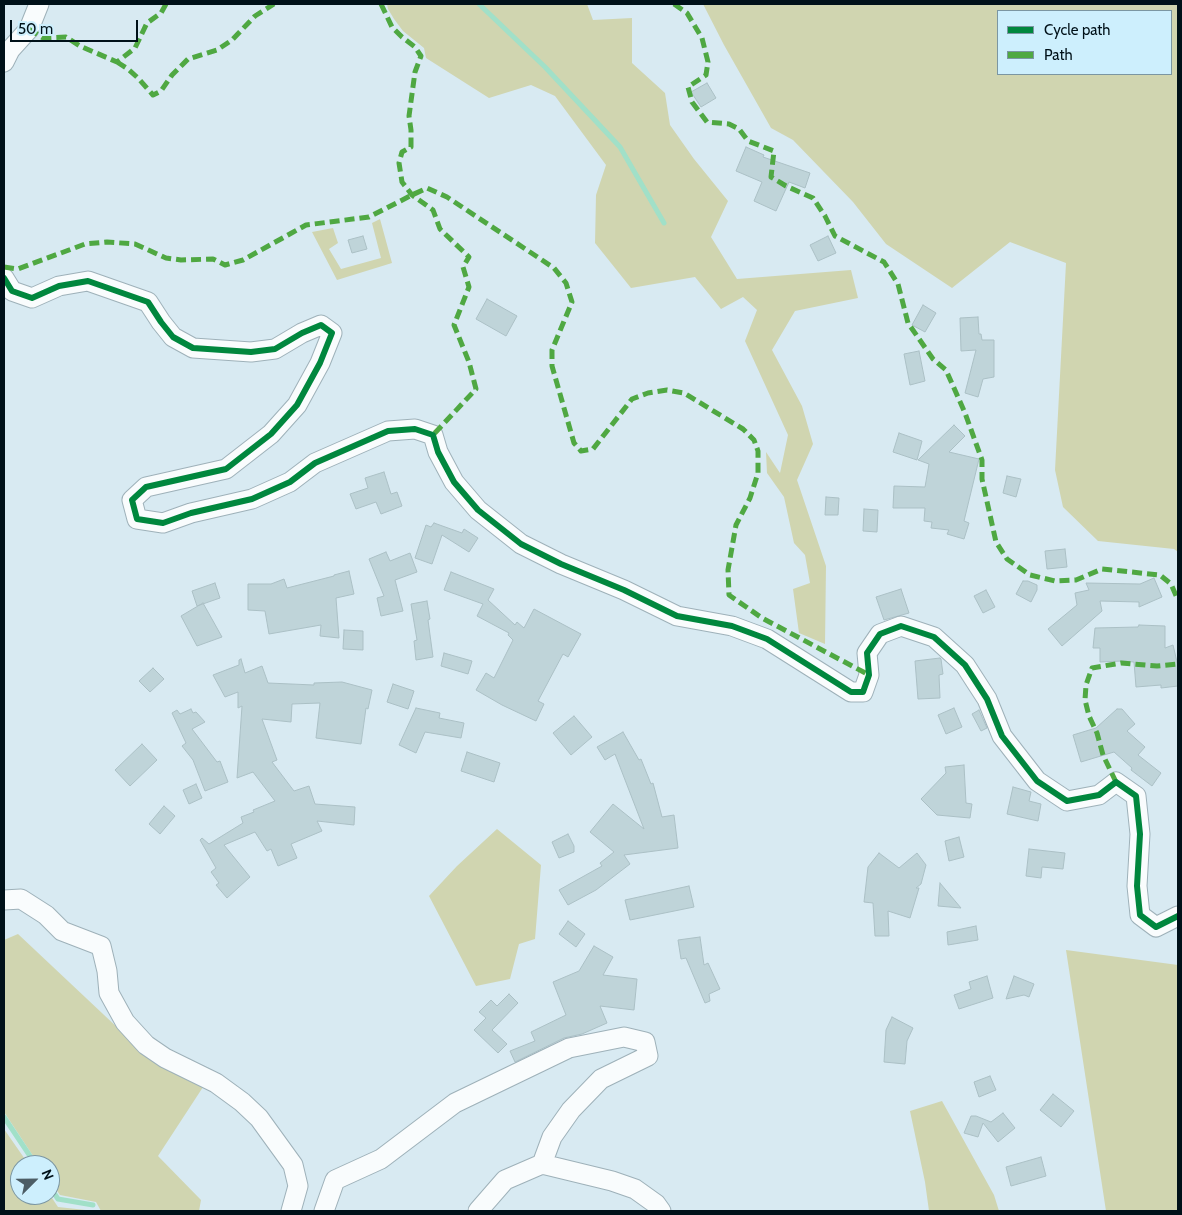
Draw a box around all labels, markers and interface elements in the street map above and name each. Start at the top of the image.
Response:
scale bar [12,10,140,42]
legend [997,10,1172,75]
text: 50 m [18,20,53,38]
text: Cycle path [1044,21,1110,39]
text: Path [1044,46,1073,64]
north arrow [10,1155,60,1205]
text: N [38,1166,58,1183]

